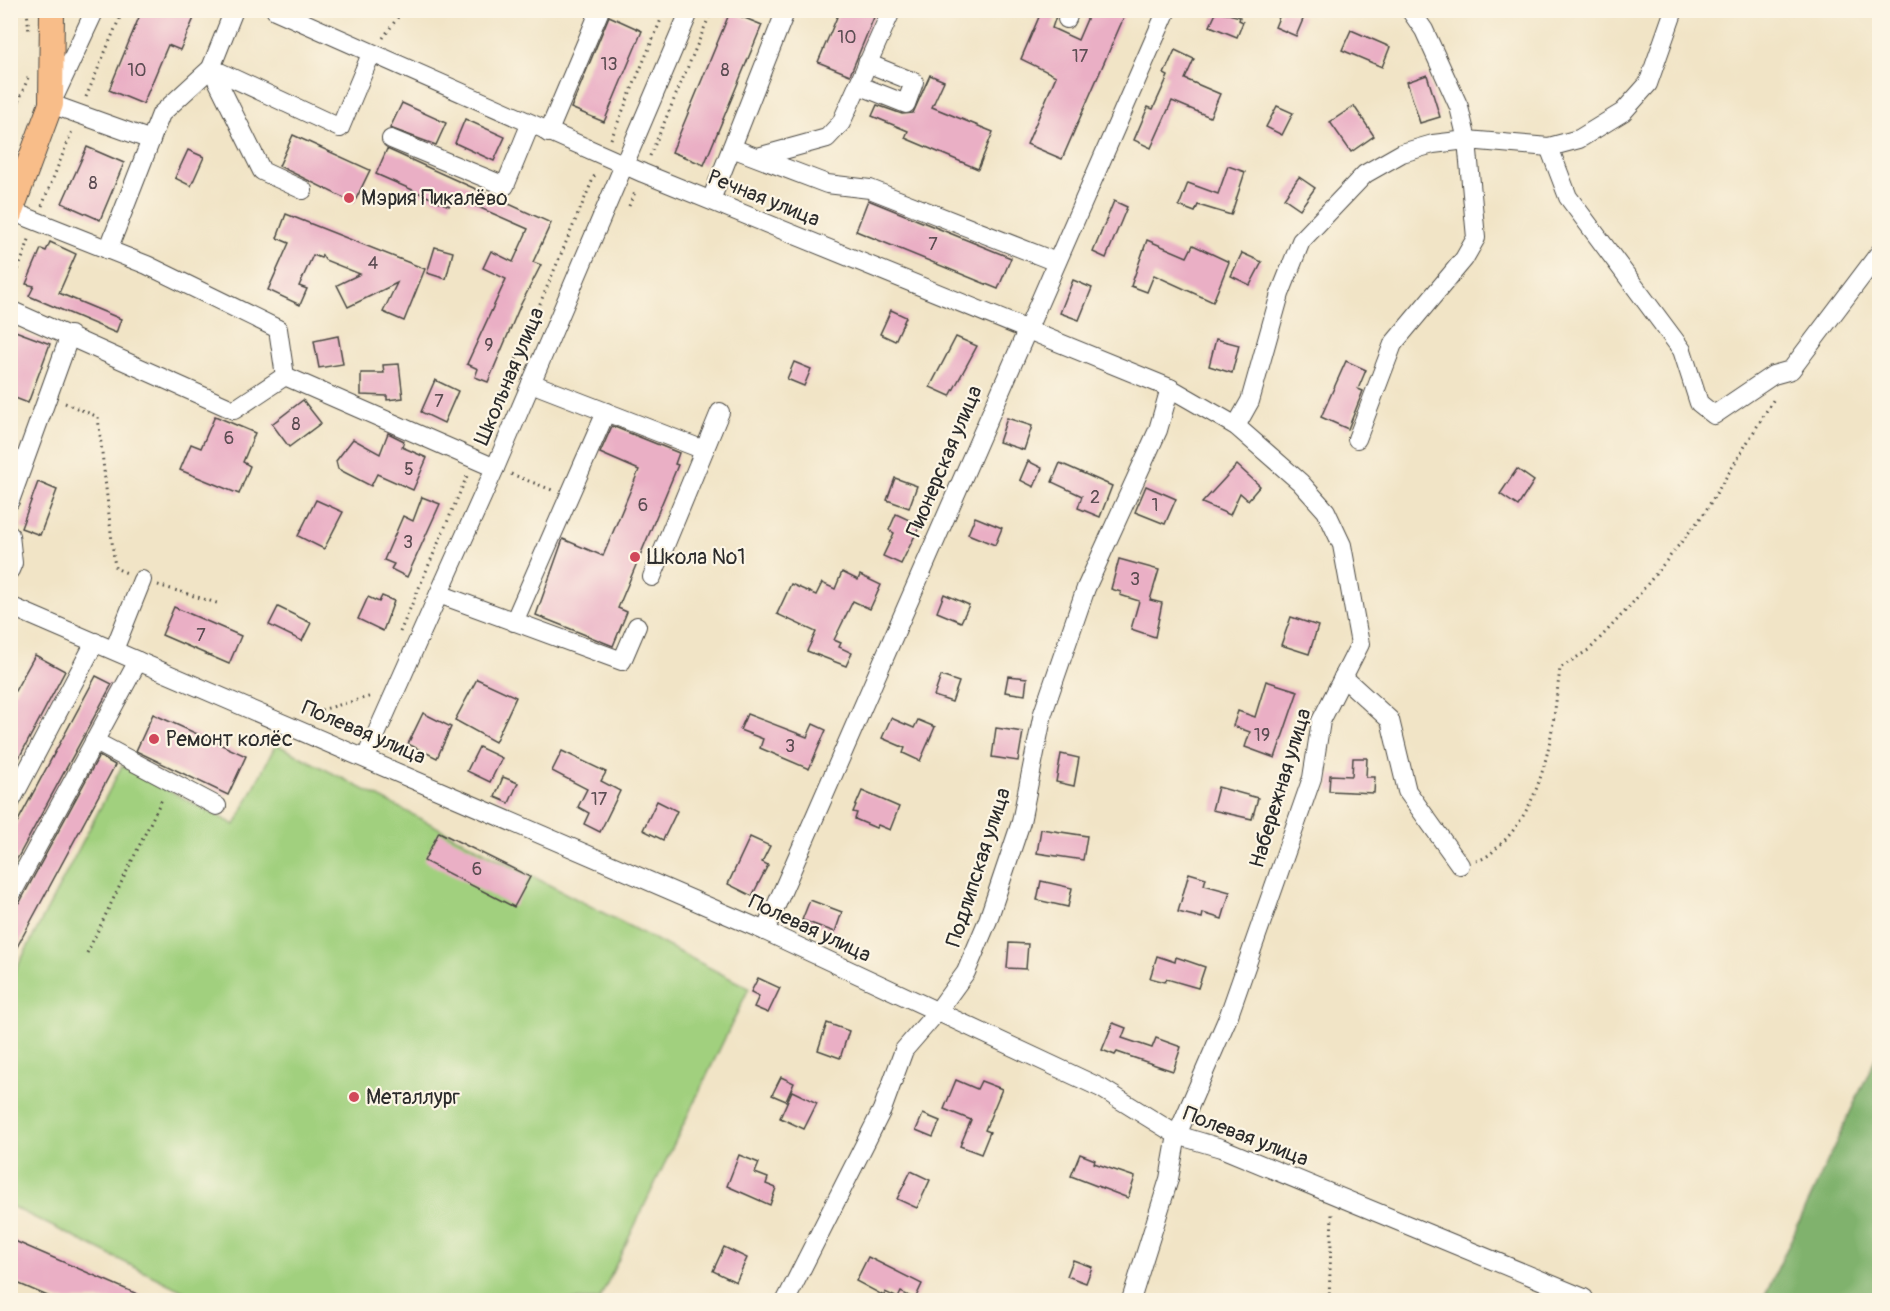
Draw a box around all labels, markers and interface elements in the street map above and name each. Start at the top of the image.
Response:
house number: 10 [837,26,857,49]
house number: 17 [1072,45,1089,68]
house number: 13 [600,53,618,76]
house number: 10 [127,59,147,82]
house number: 8 [720,59,730,82]
street label: Речная улица [704,164,824,233]
house number: 8 [88,172,98,195]
place label: Мэрия Пикалёво [361,185,508,212]
marker: Мэрия Пикалёво [342,191,356,205]
house number: 7 [928,233,938,256]
house number: 4 [368,252,379,275]
street label: Школьная улица [468,303,551,449]
house number: 9 [484,334,494,357]
street label: Пионерская улица [900,381,989,541]
house number: 7 [434,390,444,413]
house number: 8 [291,413,301,436]
house number: 6 [224,427,234,450]
house number: 5 [404,458,414,481]
house number: 2 [1090,486,1100,509]
house number: 6 [638,494,648,517]
house number: 1 [1151,494,1159,517]
house number: 3 [403,531,413,554]
place label: Школа №1 [647,544,745,571]
marker: Школа №1 [628,550,642,564]
house number: 3 [1130,568,1140,591]
house number: 7 [196,624,206,647]
street label: Полевая улица [298,694,430,771]
street label: Набережная улица [1243,705,1318,871]
house number: 19 [1254,724,1270,747]
place label: Ремонт колёс [166,726,293,753]
marker: Ремонт колёс [147,732,161,746]
house number: 3 [785,735,795,758]
street label: Подлипская улица [940,784,1017,950]
house number: 17 [591,788,608,811]
house number: 6 [472,858,482,881]
street label: Полевая улица [744,888,875,969]
place label: Металлург [366,1084,460,1111]
marker: Металлург [347,1090,361,1104]
street label: Полевая улица [1179,1100,1312,1173]

